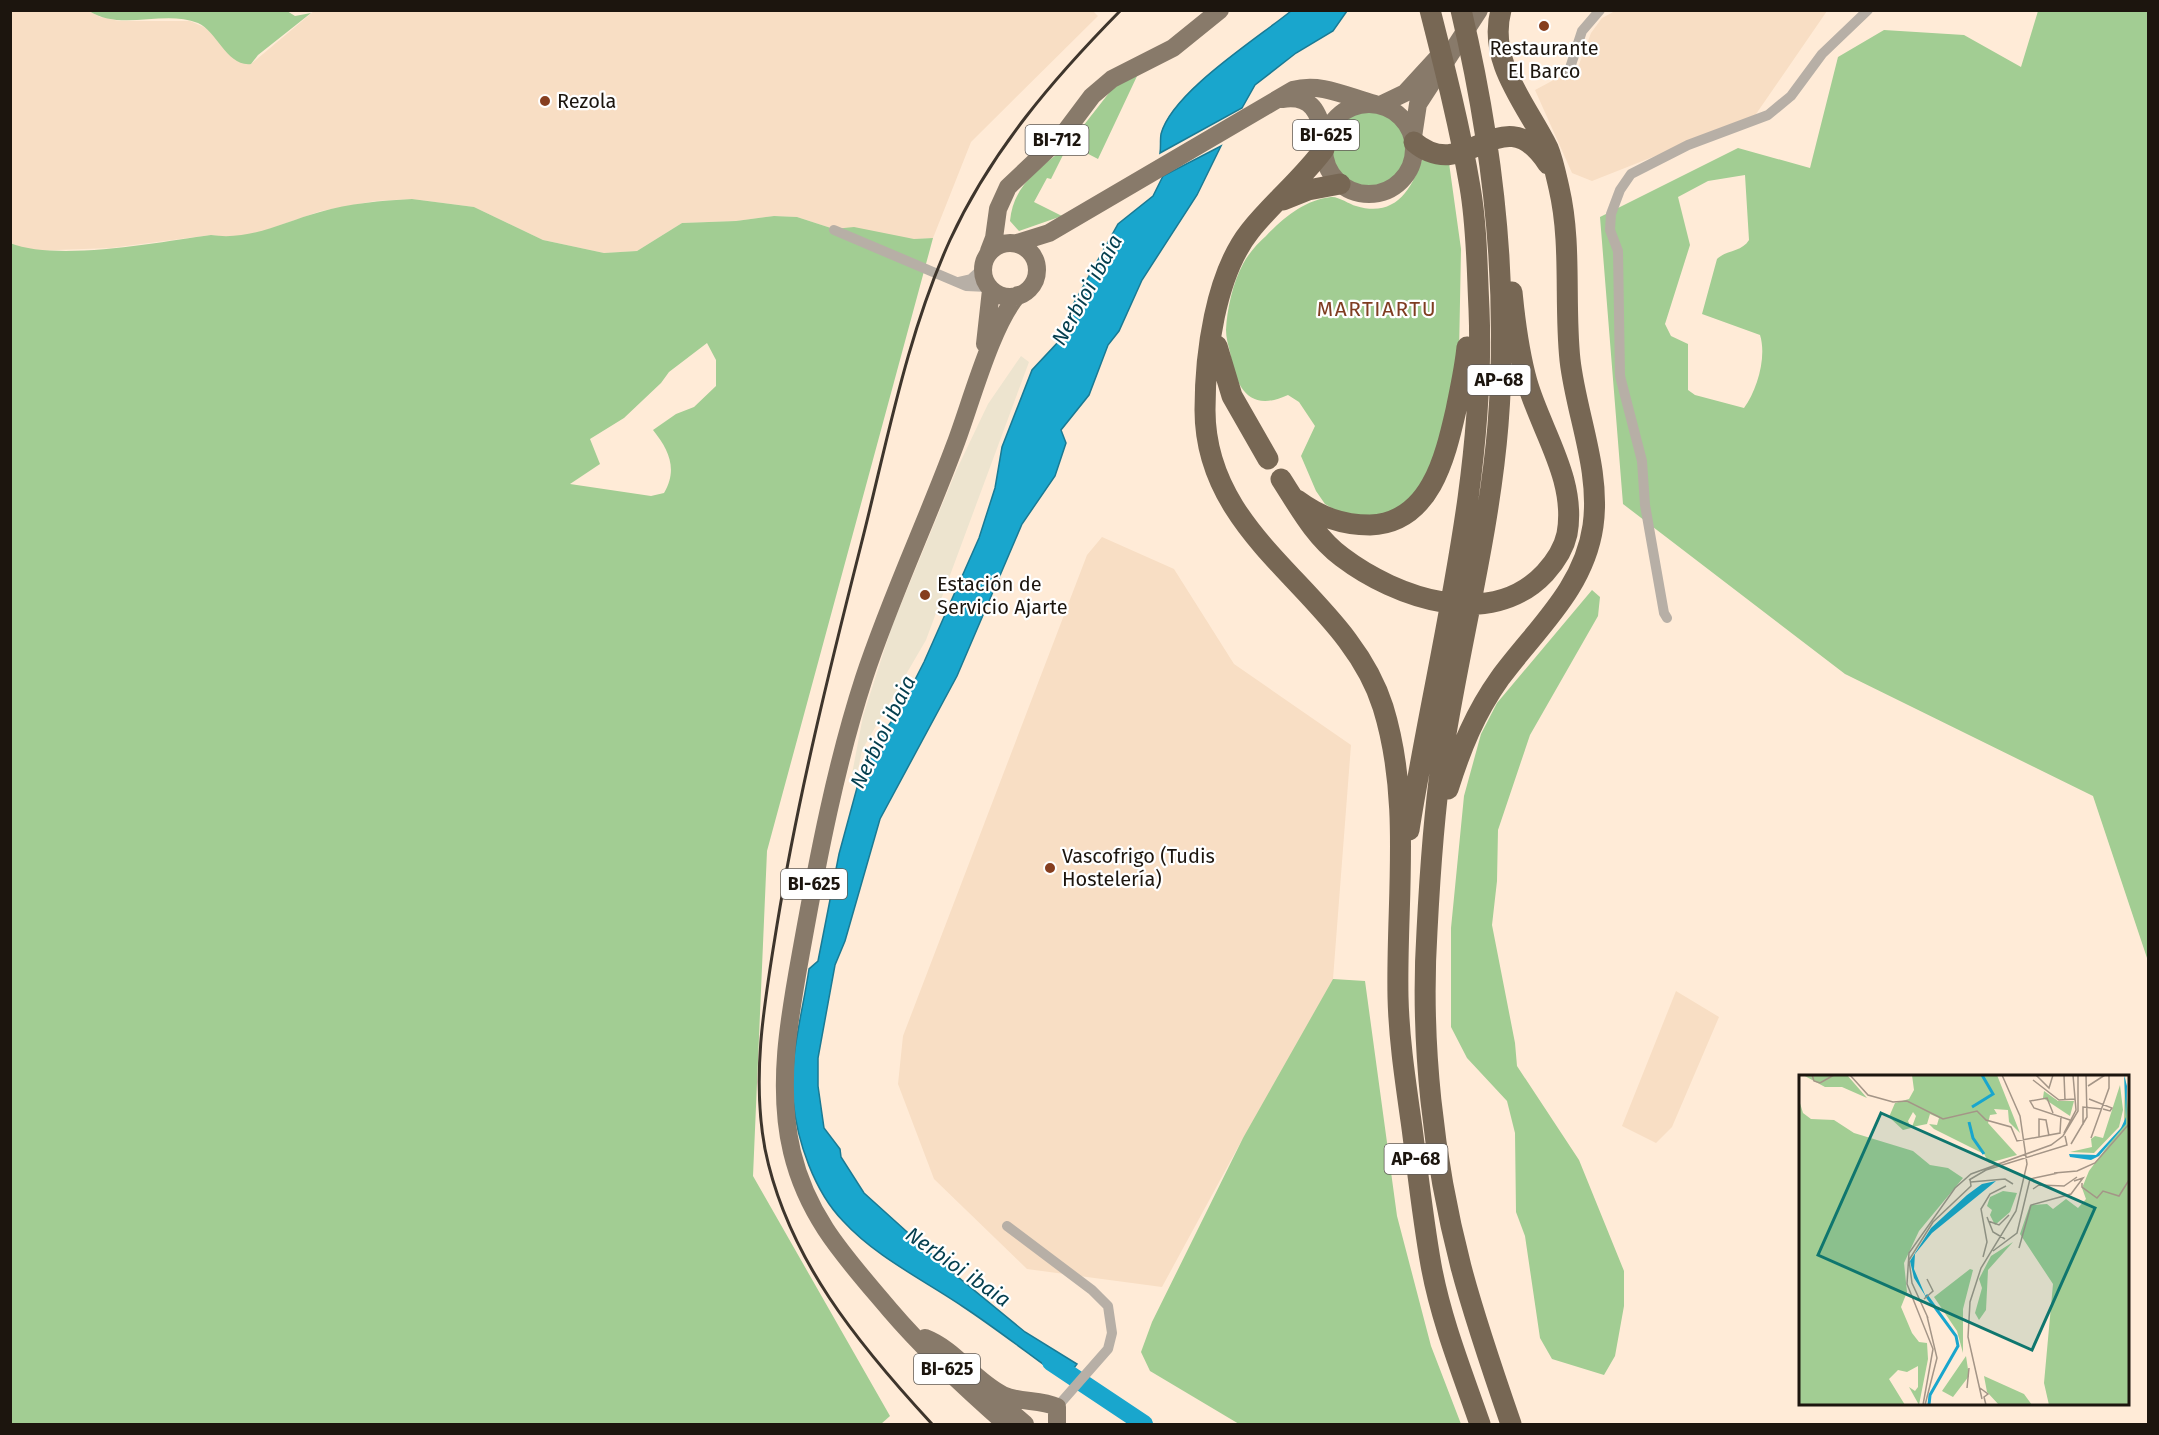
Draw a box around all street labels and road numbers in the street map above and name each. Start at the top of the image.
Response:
road number: BI-625 [1293,120,1359,150]
road number: BI-712 [1026,125,1088,155]
road number: AP-68 [1468,365,1530,395]
road number: BI-625 [781,869,847,899]
road number: AP-68 [1384,1144,1448,1174]
road number: BI-625 [914,1354,980,1384]

